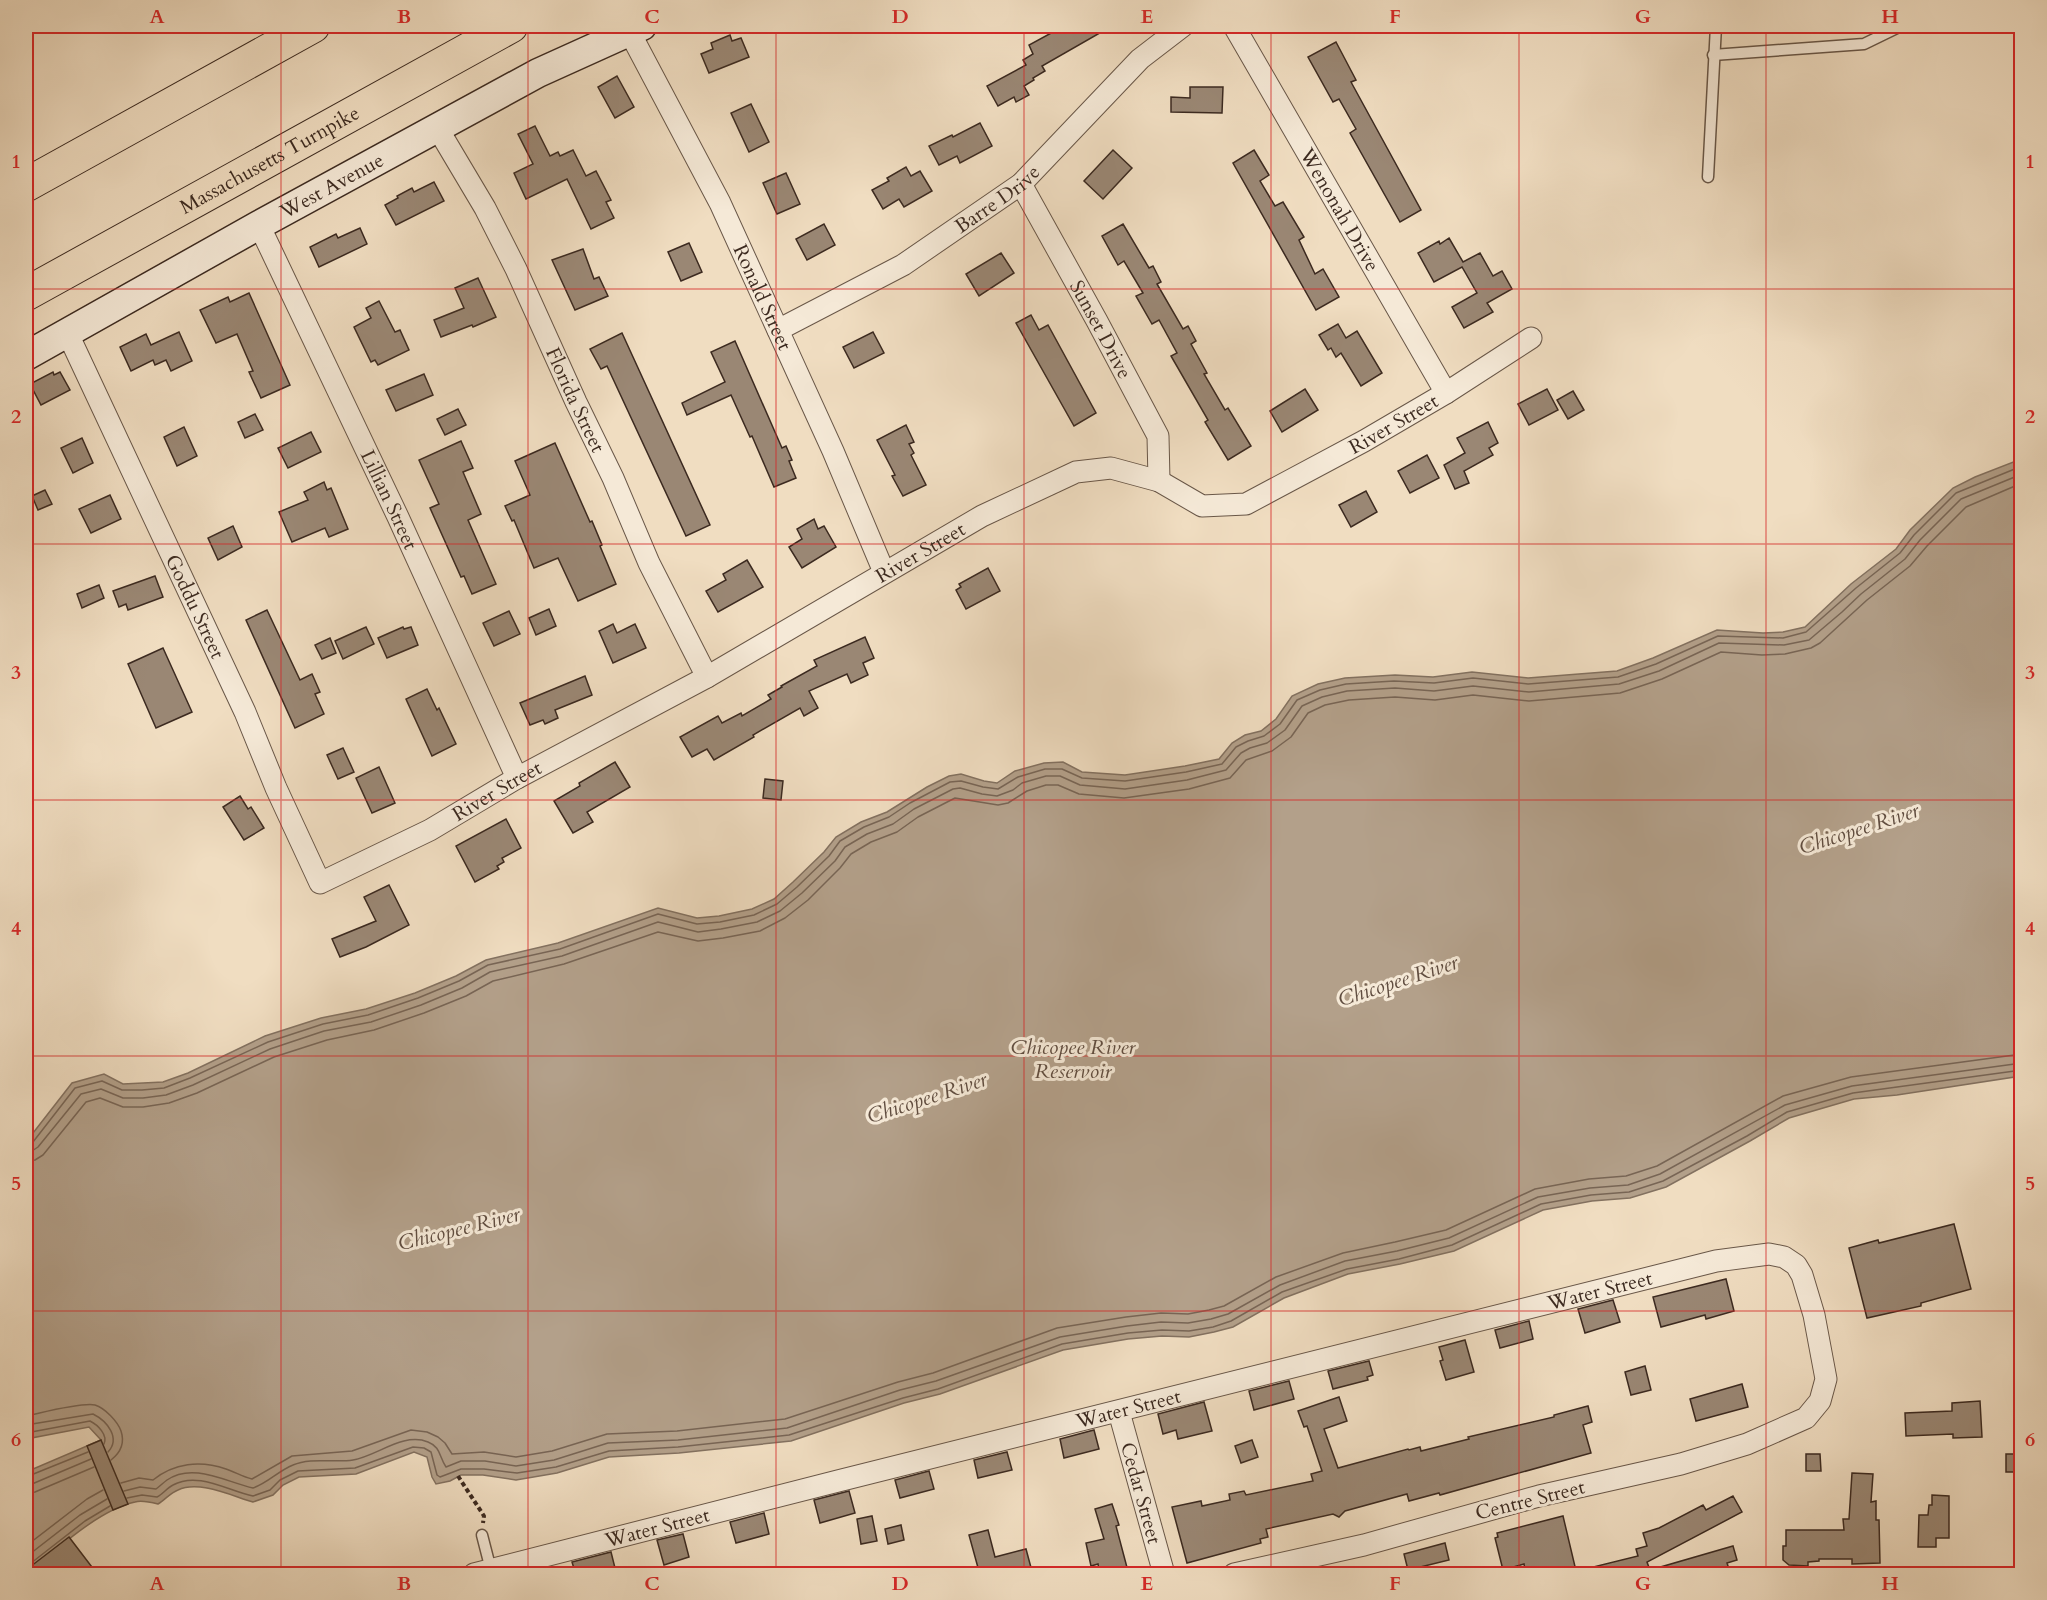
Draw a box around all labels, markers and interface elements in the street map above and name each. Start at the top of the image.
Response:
text: A [149,3,165,30]
text: B [397,3,411,30]
text: C [644,3,660,30]
text: D [891,3,909,30]
text: E [1141,3,1153,30]
text: F [1389,3,1401,30]
text: G [1635,3,1651,30]
text: H [1881,3,1899,30]
street label: Massachusetts Turnpike [175,99,364,220]
street label: Wenonah Drive [1293,142,1386,276]
street label: West Avenue [274,146,388,225]
text: 1 [11,148,21,175]
text: 1 [2025,148,2035,175]
street label: Barre Drive [949,159,1046,239]
street label: Ronald Street [727,240,799,355]
street label: Sunset Drive [1063,275,1139,383]
street label: Florida Street [540,343,612,457]
street label: River Street [1344,387,1444,460]
text: 2 [11,403,21,430]
text: 2 [2025,403,2035,430]
street label: Lillian Street [354,445,425,554]
street label: River Street [870,515,970,589]
street label: Goddu Street [159,550,232,664]
text: 3 [11,659,21,686]
text: 3 [2025,659,2035,686]
street label: River Street [447,754,547,827]
water label: Chicopee River [1795,796,1924,862]
text: 4 [11,915,21,942]
text: 4 [2025,915,2035,942]
water label: Chicopee River [1334,948,1463,1014]
water label: Chicopee River Reservoir [1011,1033,1137,1086]
water label: Chicopee River [863,1065,992,1131]
text: 5 [11,1170,21,1197]
text: 5 [2025,1170,2035,1197]
water label: Chicopee River [395,1200,524,1258]
street label: Water Street [1544,1264,1656,1316]
street label: Water Street [1072,1382,1184,1435]
text: 6 [11,1426,21,1453]
text: 6 [2025,1426,2035,1453]
street label: Cedar Street [1114,1439,1169,1548]
street label: Centre Street [1472,1473,1588,1527]
street label: Water Street [601,1501,713,1554]
text: A [149,1570,165,1597]
text: B [397,1570,411,1597]
text: C [644,1570,660,1597]
text: D [891,1570,909,1597]
text: E [1141,1570,1153,1597]
text: F [1389,1570,1401,1597]
text: G [1635,1570,1651,1597]
text: H [1881,1570,1899,1597]

